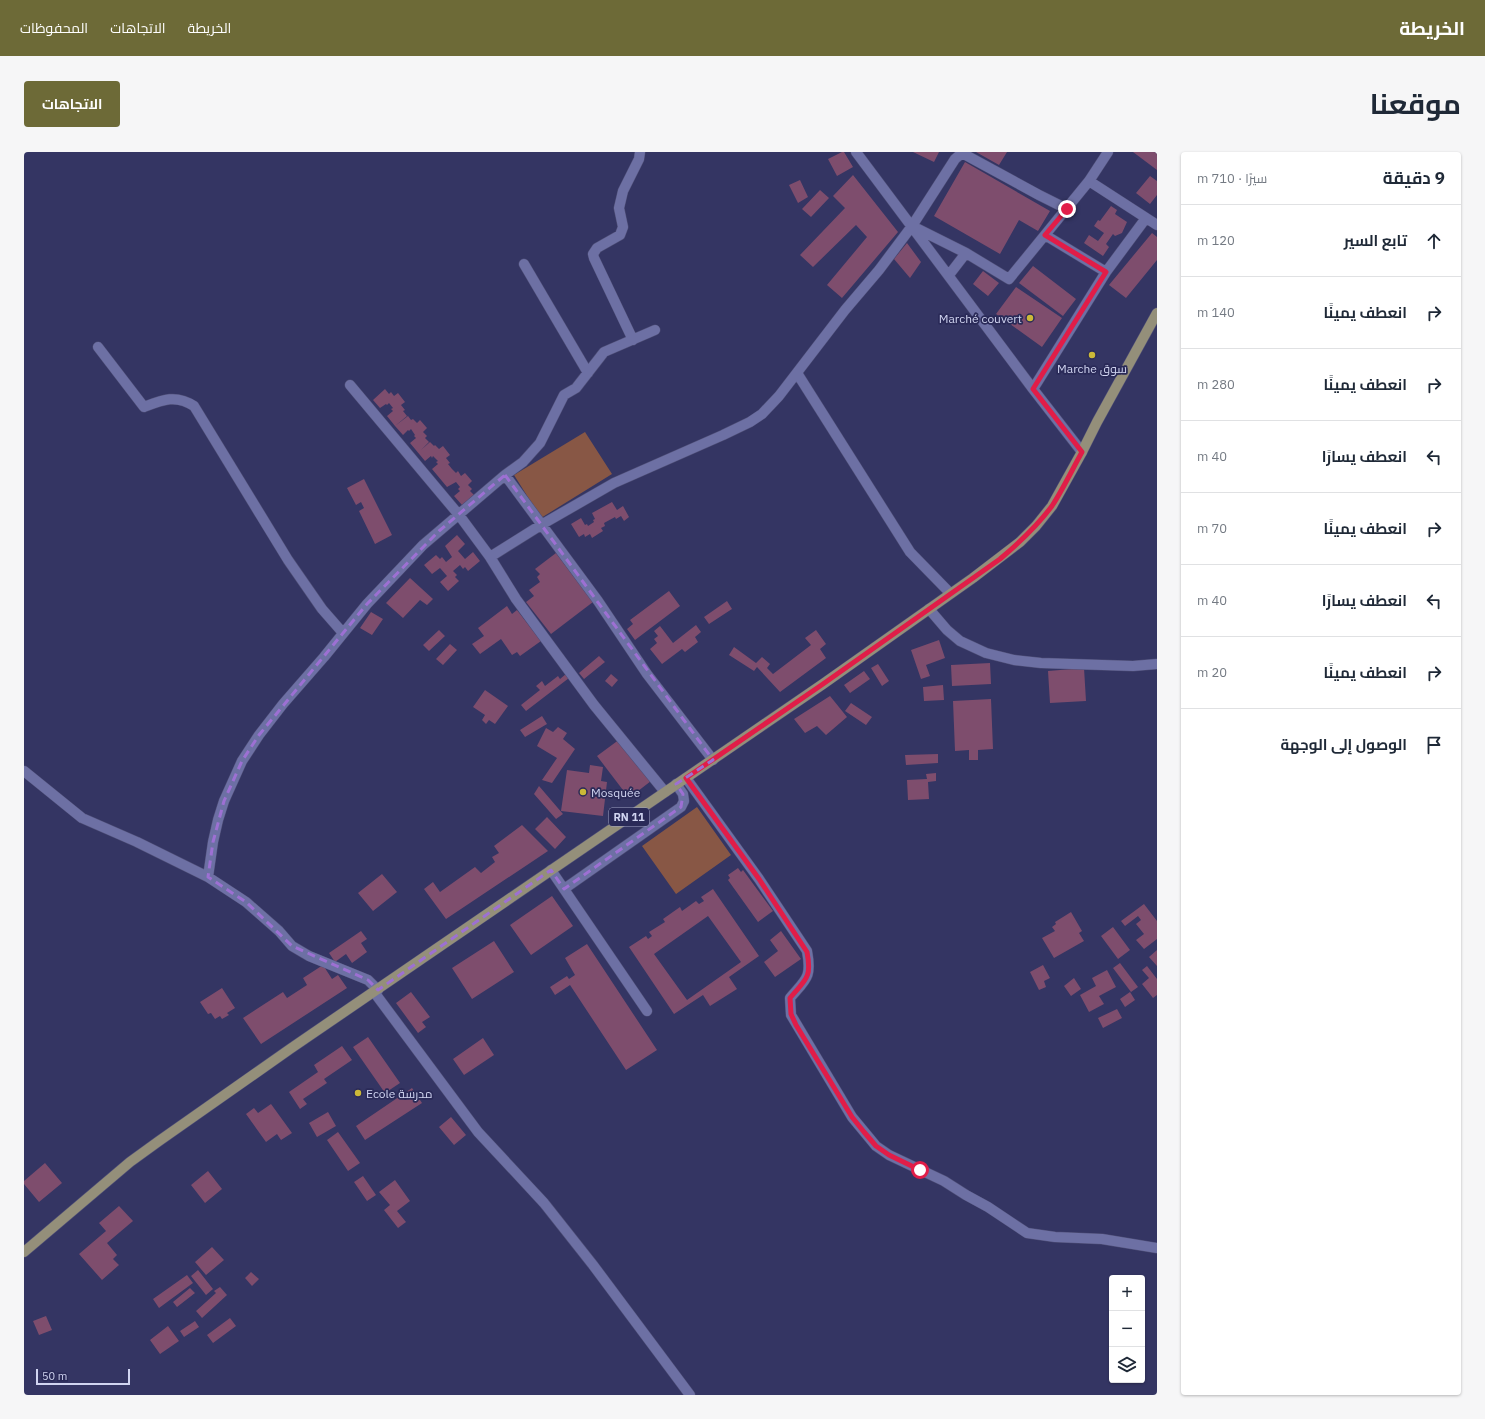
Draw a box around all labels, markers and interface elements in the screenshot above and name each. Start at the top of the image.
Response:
text: الخريطة [1399,16,1465,40]
text: المحفوظات [20,19,88,37]
text: الاتجاهات [110,19,166,37]
text: الخريطة [188,19,231,37]
button: الاتجاهات [24,81,120,127]
text: موقعنا [1370,85,1461,122]
text: 9 دقيقة [1383,167,1445,189]
text: سيرًا · 710 m [1197,170,1267,187]
route end [1058,200,1076,218]
icon: ahead [1423,230,1445,252]
text: تابع السير [1344,231,1407,250]
text: 120 m [1197,232,1235,249]
icon: right [1423,302,1445,324]
text: انعطف يمينًا [1323,303,1407,322]
text: 140 m [1197,304,1235,321]
place label: Marché couvert [939,311,1022,326]
marker: Marché couvert [1025,313,1035,323]
marker: Marche سوق [1087,350,1097,360]
place label: Marche سوق [1057,361,1127,376]
icon: right [1423,374,1445,396]
text: انعطف يمينًا [1323,375,1407,394]
text: 280 m [1197,376,1235,393]
icon: left [1423,446,1445,468]
text: انعطف يسارًا [1322,447,1407,466]
text: 40 m [1197,448,1227,465]
icon: right [1423,518,1445,540]
text: انعطف يمينًا [1323,519,1407,538]
text: 70 m [1197,520,1227,537]
icon: left [1423,590,1445,612]
text: انعطف يسارًا [1322,591,1407,610]
text: 40 m [1197,592,1227,609]
icon: right [1423,662,1445,684]
text: انعطف يمينًا [1323,663,1407,682]
text: 20 m [1197,664,1227,681]
icon: arrive [1423,734,1445,756]
text: الوصول إلى الوجهة [1280,735,1407,754]
place label: Mosquée [591,785,641,800]
marker: Mosquée [578,787,588,797]
road number: RN 11 [609,808,649,826]
place label: Ecole مدرسة [366,1086,432,1101]
marker: Ecole مدرسة [353,1088,363,1098]
route start [911,1161,929,1179]
map controls [1109,1275,1145,1383]
button: + [1109,1275,1145,1311]
button: − [1109,1311,1145,1347]
button: layers [1109,1347,1145,1383]
scale bar [36,1367,130,1386]
text: 50 m [42,1369,67,1383]

